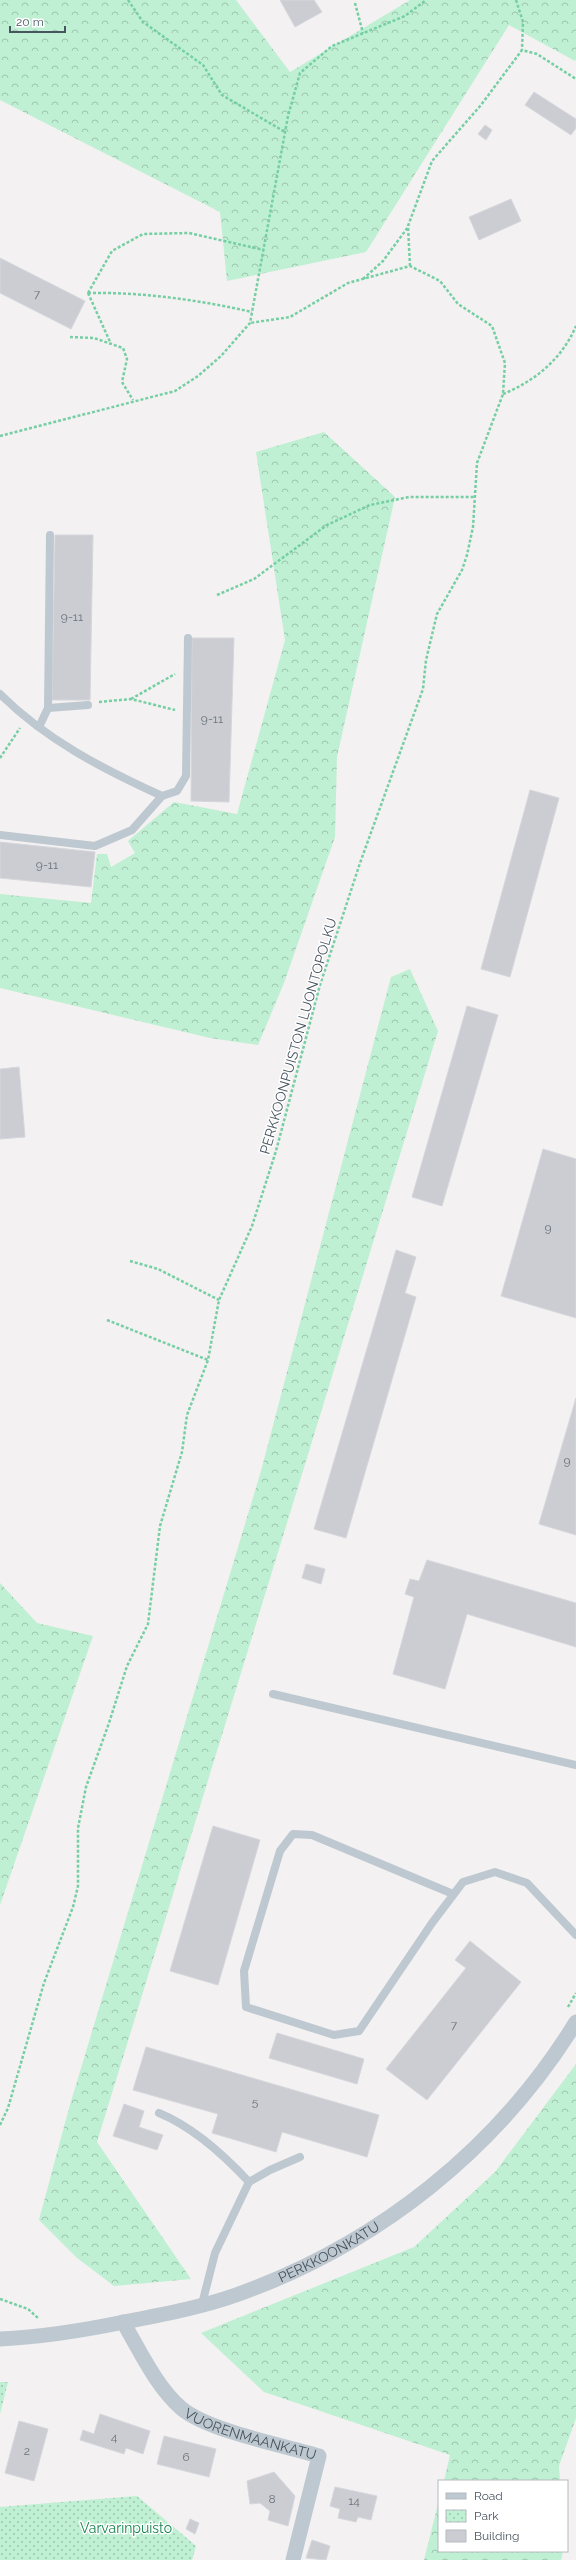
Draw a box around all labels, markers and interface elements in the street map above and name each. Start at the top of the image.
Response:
scale bar [10,8,65,34]
text: 20 m [16,15,44,29]
house number: 7 [34,287,41,301]
house number: 9-11 [61,610,83,624]
house number: 9-11 [201,712,223,726]
house number: 9-11 [36,858,58,872]
street label: PERKKOONPUISTON LUONTOPOLKU [257,916,339,1156]
house number: 9 [544,1221,552,1235]
house number: 9 [563,1454,571,1468]
house number: 7 [451,2018,458,2032]
house number: 5 [252,2095,259,2109]
street label: PERKKOONKATU [276,2218,382,2285]
street label: VUORENMAANKATU [181,2405,318,2463]
house number: 4 [111,2430,118,2444]
house number: 2 [24,2444,30,2458]
house number: 6 [182,2450,190,2464]
legend [438,2480,568,2552]
text: Road [474,2489,503,2503]
house number: 8 [268,2492,276,2506]
house number: 14 [348,2494,360,2508]
text: Park [474,2509,499,2523]
park label: Varvarinpuisto [80,2520,172,2536]
text: Building [474,2529,520,2543]

